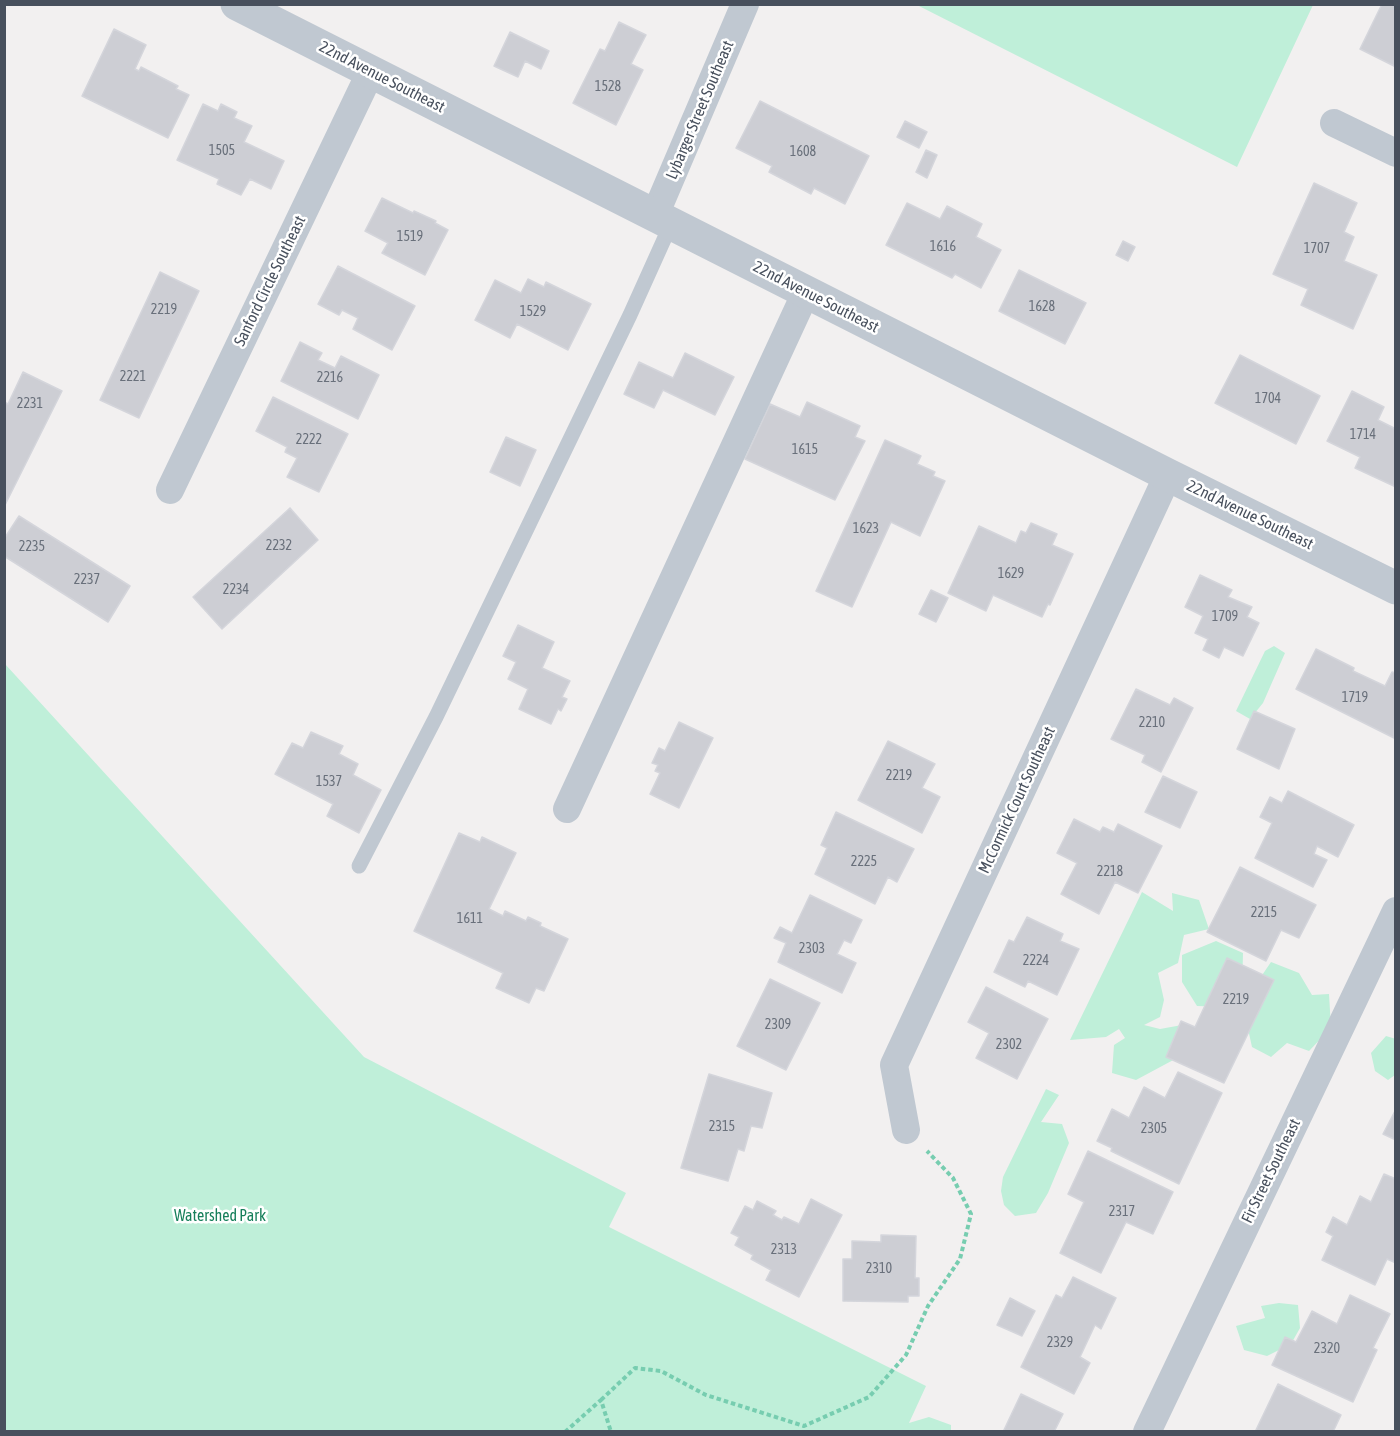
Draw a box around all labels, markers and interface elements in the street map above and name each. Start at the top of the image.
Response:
street label: 22nd Avenue Southeast [316,37,448,117]
street label: Lybarger Street Southeast [662,38,738,182]
house number: 1528 [595,79,621,95]
house number: 1505 [209,143,235,159]
house number: 1608 [790,144,816,160]
street label: Sanford Circle Southeast [230,213,310,349]
house number: 1519 [397,229,423,245]
house number: 1616 [930,239,956,255]
house number: 1707 [1304,241,1330,257]
street label: 22nd Avenue Southeast [750,257,882,337]
house number: 1628 [1029,299,1055,315]
house number: 2219 [151,302,177,318]
house number: 1529 [520,304,546,320]
house number: 2221 [120,369,146,385]
house number: 2216 [317,370,343,386]
house number: 1704 [1255,391,1281,407]
house number: 2231 [17,396,43,412]
house number: 1714 [1350,427,1376,443]
house number: 2222 [296,432,322,448]
house number: 1615 [792,442,818,458]
street label: 22nd Avenue Southeast [1184,476,1316,554]
house number: 1623 [853,521,879,537]
house number: 2232 [266,538,292,554]
house number: 2235 [19,539,45,555]
house number: 1629 [998,566,1024,582]
house number: 2237 [74,572,100,588]
house number: 2234 [223,582,249,598]
house number: 1709 [1212,609,1238,625]
house number: 1719 [1342,690,1368,706]
house number: 2210 [1139,715,1165,731]
street label: McCormick Court Southeast [975,724,1059,876]
house number: 2219 [886,768,912,784]
house number: 1537 [316,774,342,790]
house number: 2225 [851,854,877,870]
house number: 2218 [1097,864,1123,880]
house number: 2215 [1251,905,1277,921]
house number: 1611 [457,911,483,927]
house number: 2303 [799,941,825,957]
house number: 2224 [1023,953,1049,969]
house number: 2219 [1223,992,1249,1008]
house number: 2309 [765,1017,791,1033]
house number: 2302 [996,1037,1022,1053]
street label: Fir Street Southeast [1237,1116,1305,1226]
house number: 2315 [709,1119,735,1135]
house number: 2305 [1141,1121,1167,1137]
house number: 2317 [1109,1204,1135,1220]
park label: Watershed Park [174,1206,266,1226]
house number: 2313 [771,1242,797,1258]
house number: 2310 [866,1261,892,1277]
house number: 2329 [1047,1335,1073,1351]
house number: 2320 [1314,1341,1340,1357]

